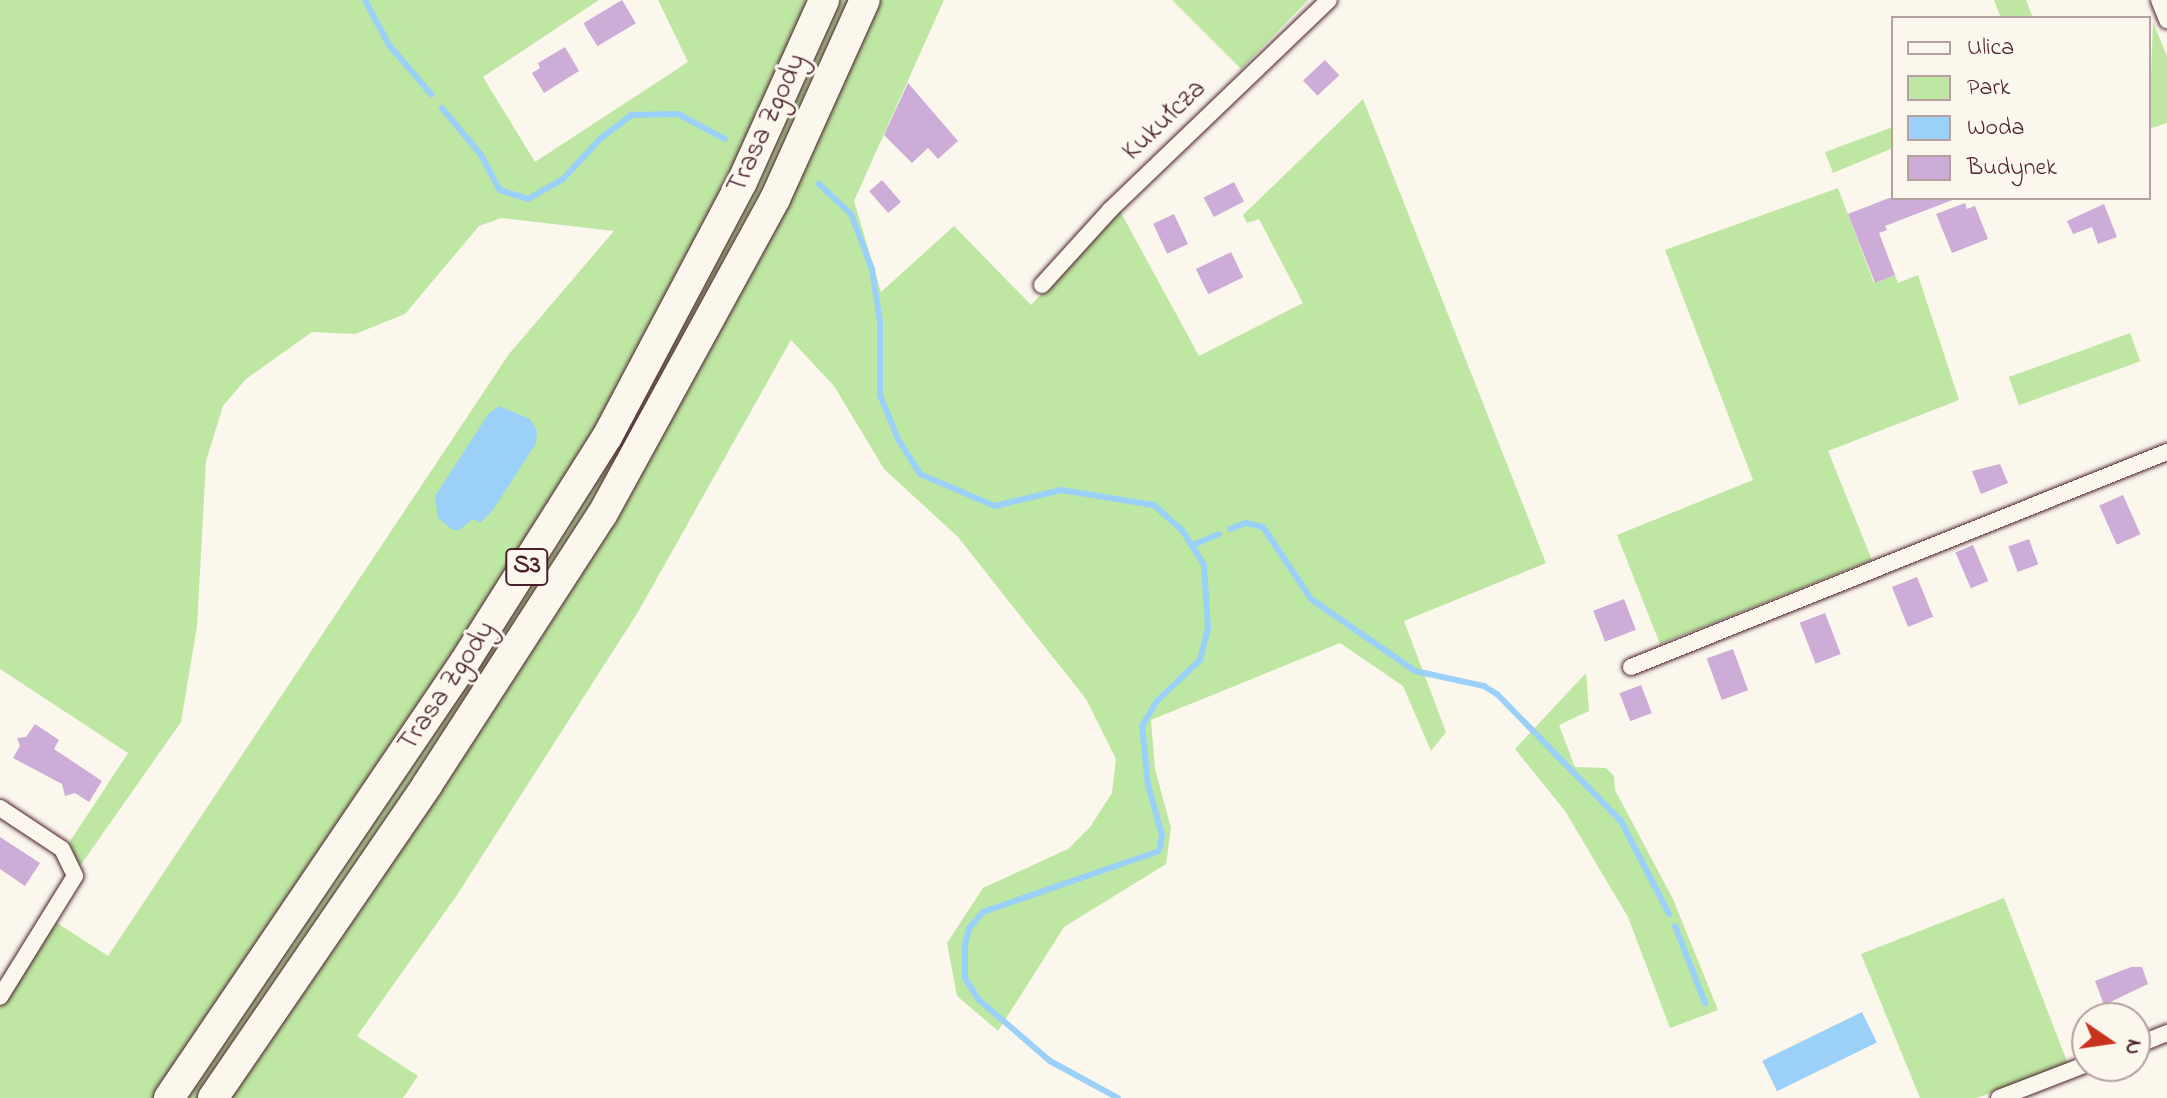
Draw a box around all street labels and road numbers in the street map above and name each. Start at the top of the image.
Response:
street label: Trasa Zgody [721,49,815,199]
street label: Kukułcza [1116,73,1214,169]
road number: S3 [505,545,549,589]
street label: Trasa Zgody [392,615,504,759]

